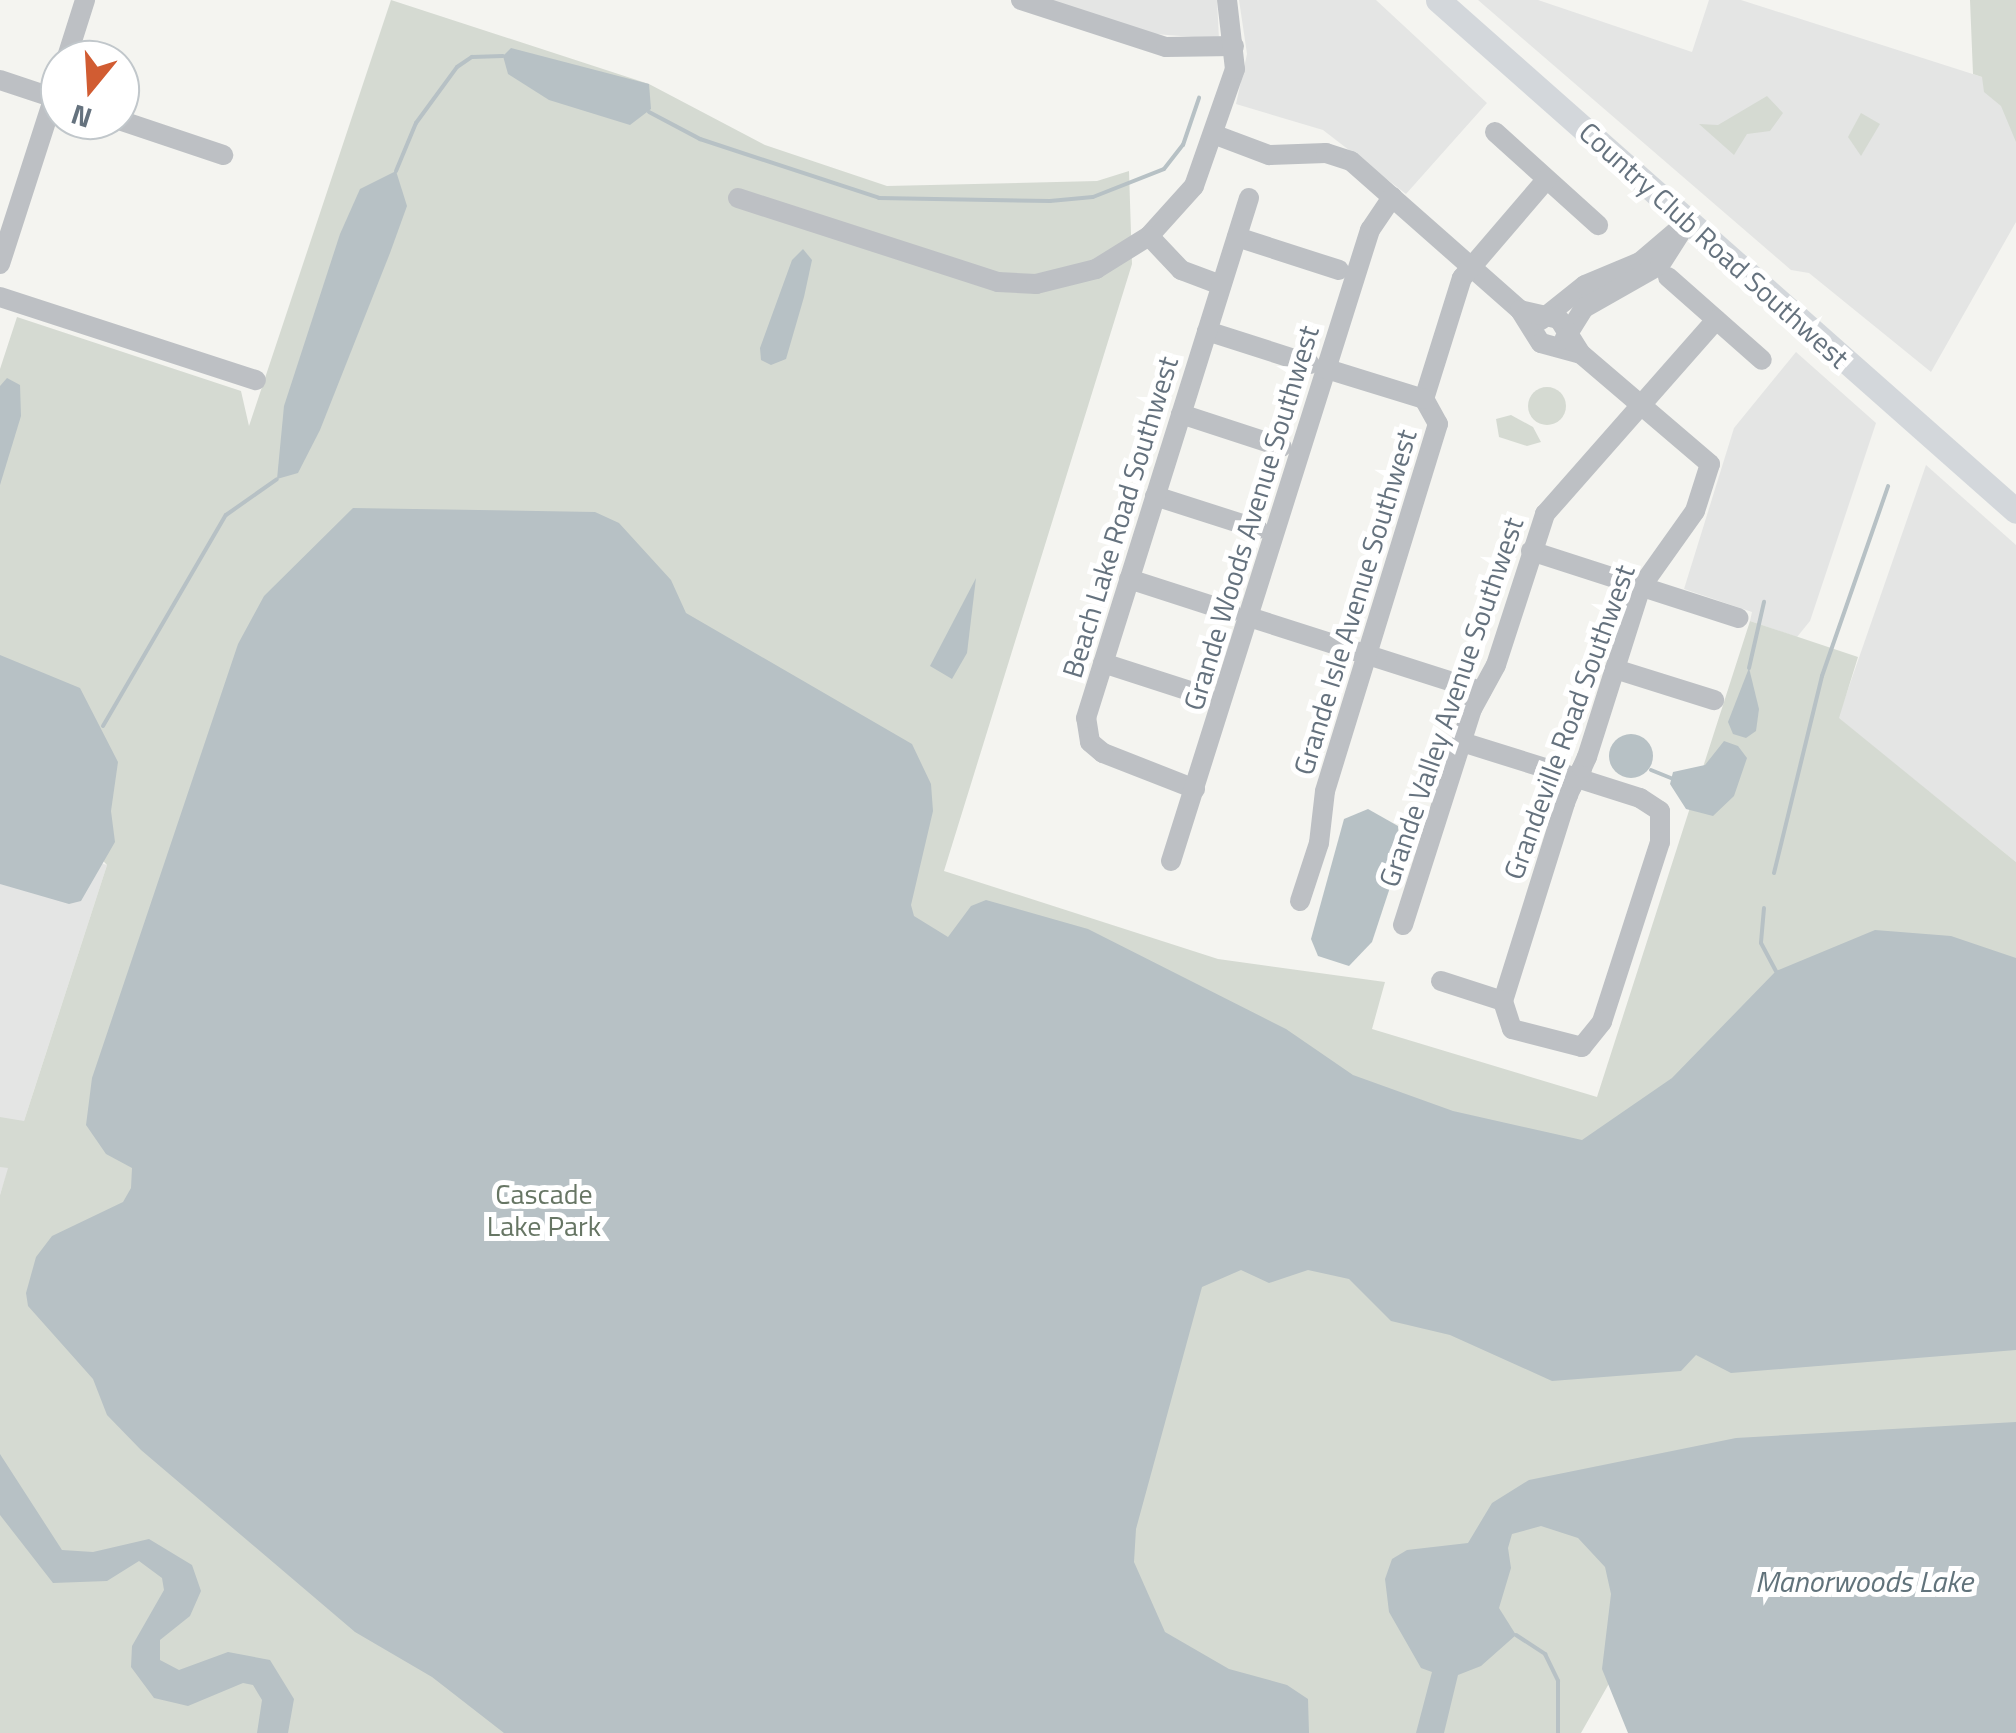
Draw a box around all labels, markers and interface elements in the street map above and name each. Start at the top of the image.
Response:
north arrow [40,40,140,140]
text: N [65,94,97,141]
street label: Country Club Road Southwest [1572,115,1856,375]
street label: Grande Woods Avenue Southwest [1176,322,1326,714]
street label: Beach Lake Road Southwest [1055,352,1185,682]
street label: Grande Isle Avenue Southwest [1286,425,1424,779]
street label: Grande Valley Avenue Southwest [1372,513,1530,891]
street label: Grandeville Road Southwest [1496,560,1642,884]
park label: Cascade Lake Park [487,1177,601,1243]
water label: Manorwoods Lake [1755,1563,1973,1599]

